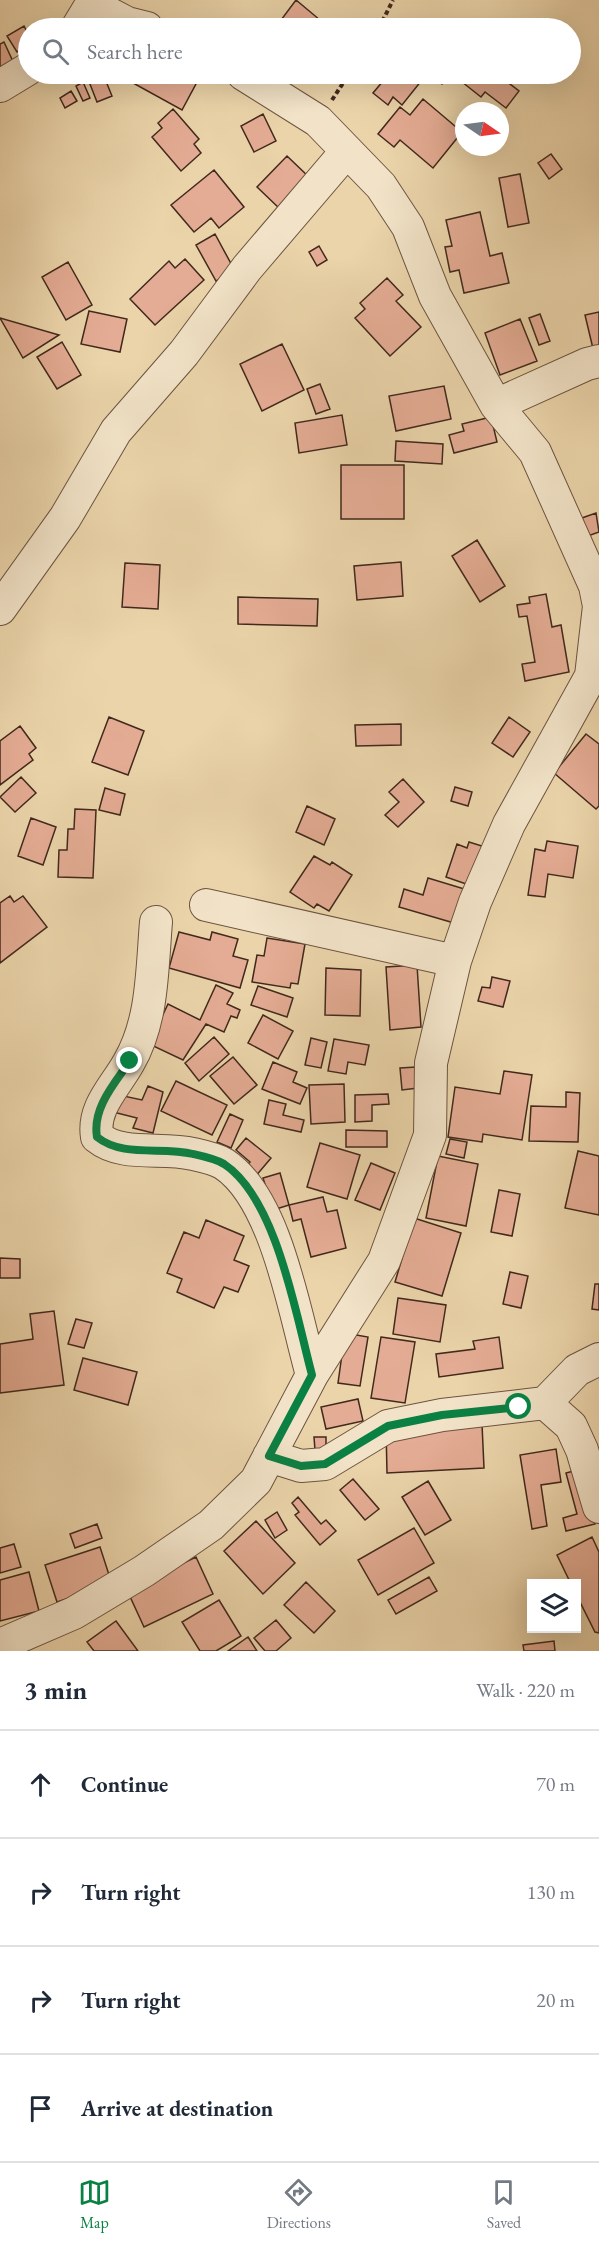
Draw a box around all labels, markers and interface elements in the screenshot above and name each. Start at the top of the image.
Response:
search box [18,18,581,84]
icon: search [39,35,72,68]
text: Search here [87,37,182,66]
north arrow [455,102,509,156]
route end [116,1047,142,1073]
route start [505,1393,531,1419]
map controls [527,1579,581,1633]
button: layers [527,1579,581,1633]
text: 3 min [24,1673,87,1707]
text: Walk · 220 m [476,1677,575,1703]
icon: ahead [24,1768,57,1801]
text: Continue [81,1770,168,1799]
text: 70 m [536,1771,575,1797]
icon: right [24,1876,57,1909]
text: Turn right [81,1878,180,1907]
text: 130 m [527,1879,575,1905]
icon: right [24,1984,57,2017]
text: Turn right [81,1986,180,2015]
text: 20 m [536,1987,575,2013]
icon: arrive [24,2092,57,2125]
text: Arrive at destination [81,2094,273,2123]
tab: Map [78,2176,111,2233]
tab: Directions [267,2176,331,2233]
tab: Saved [487,2176,521,2233]

